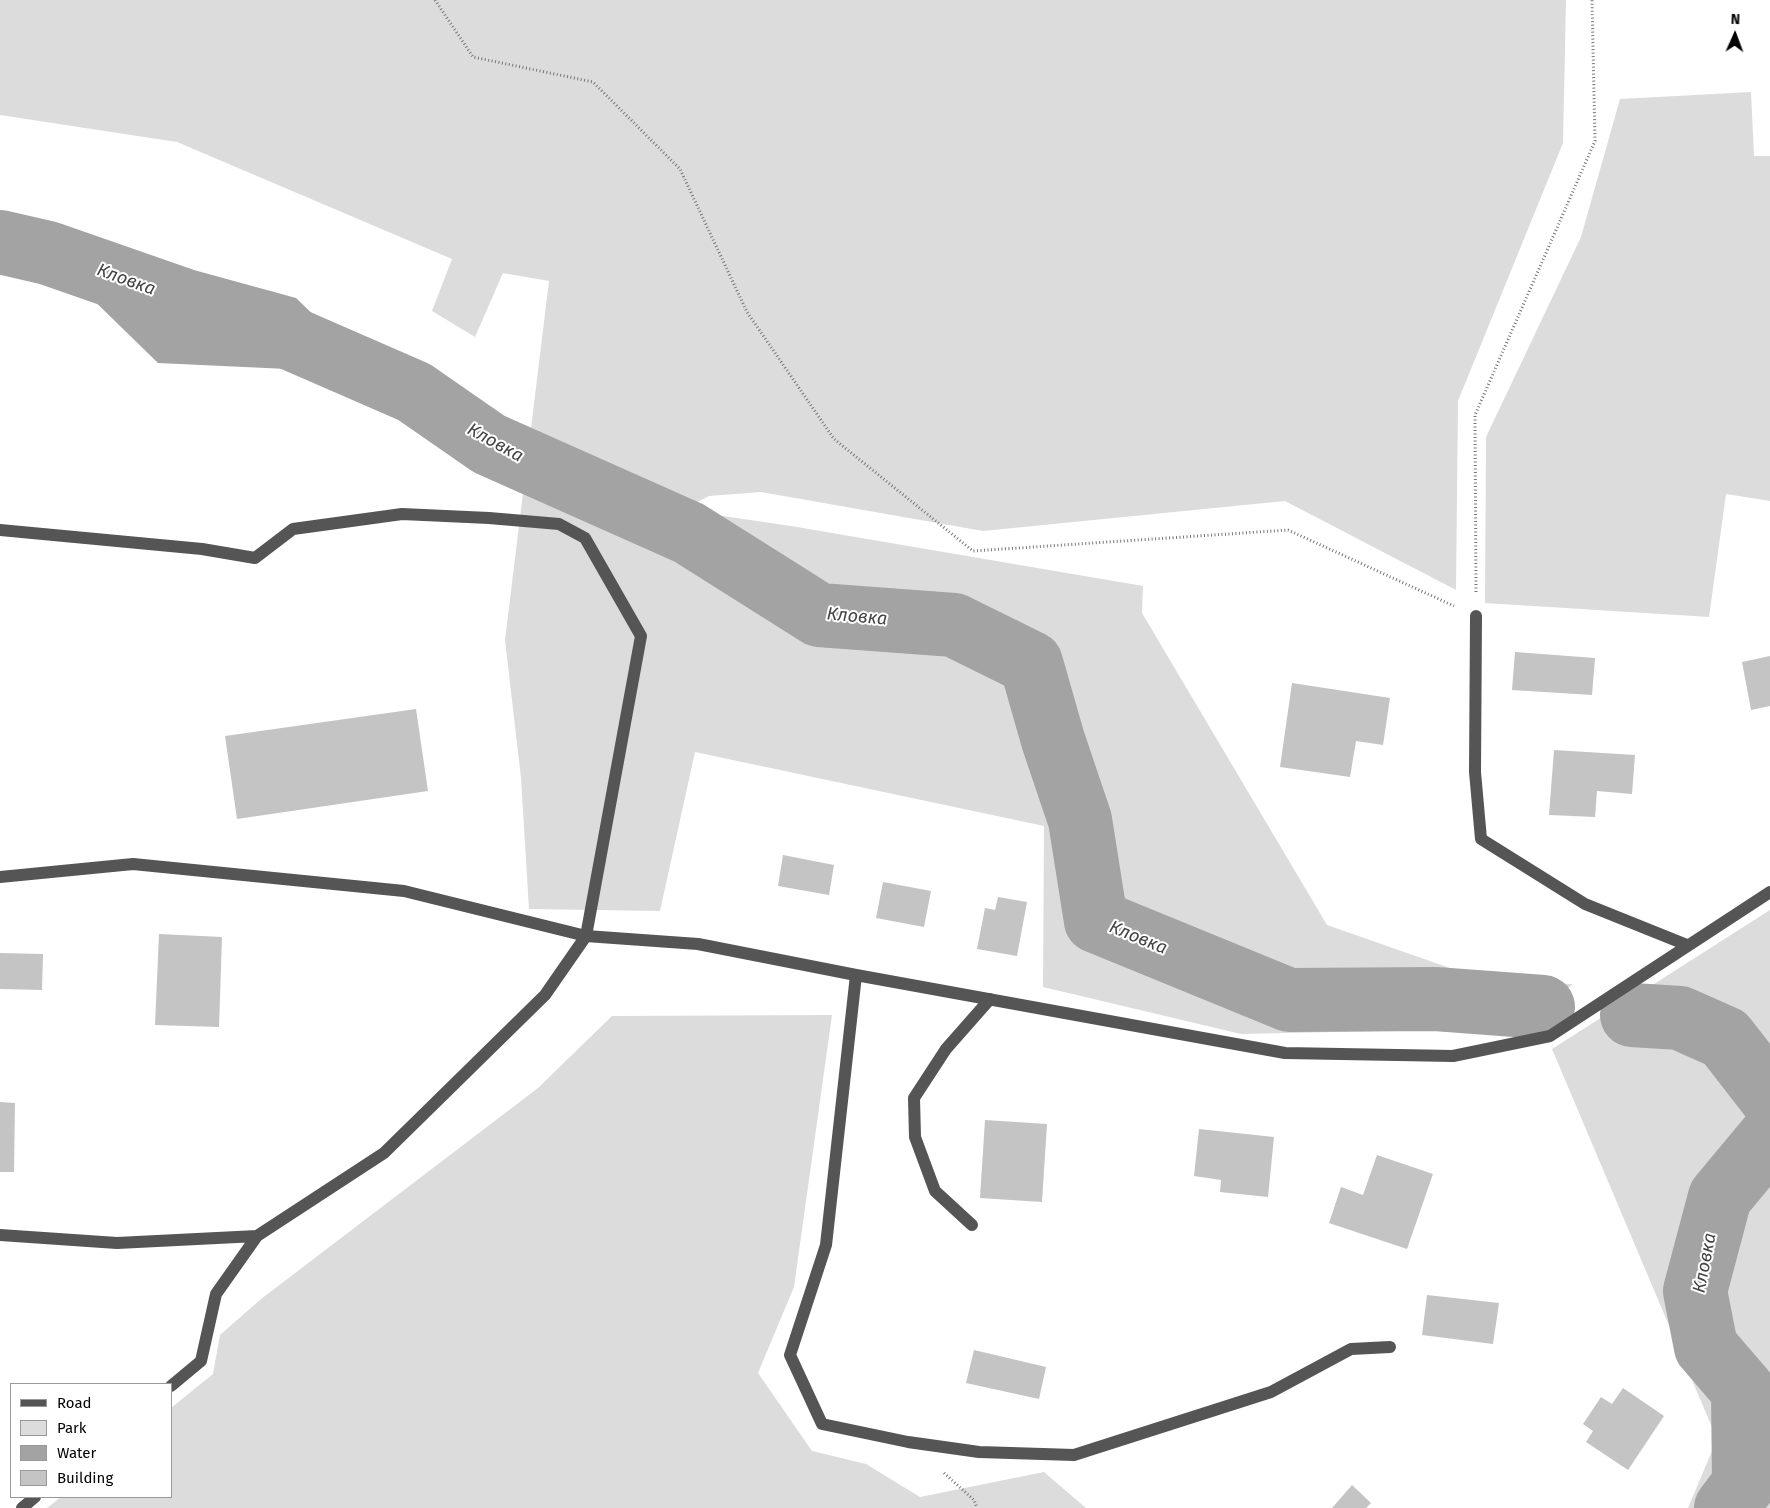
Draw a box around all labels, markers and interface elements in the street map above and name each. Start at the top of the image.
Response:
north arrow [1710,10,1760,60]
text: N [1731,11,1740,28]
water label: Кловка [94,259,158,301]
water label: Кловка [463,419,527,467]
water label: Кловка [826,604,888,630]
water label: Кловка [1106,917,1170,959]
water label: Кловка [1689,1231,1721,1295]
legend [10,1383,172,1498]
text: Road [57,1394,92,1412]
text: Park [57,1419,87,1437]
text: Water [57,1444,96,1462]
text: Building [57,1469,113,1487]

